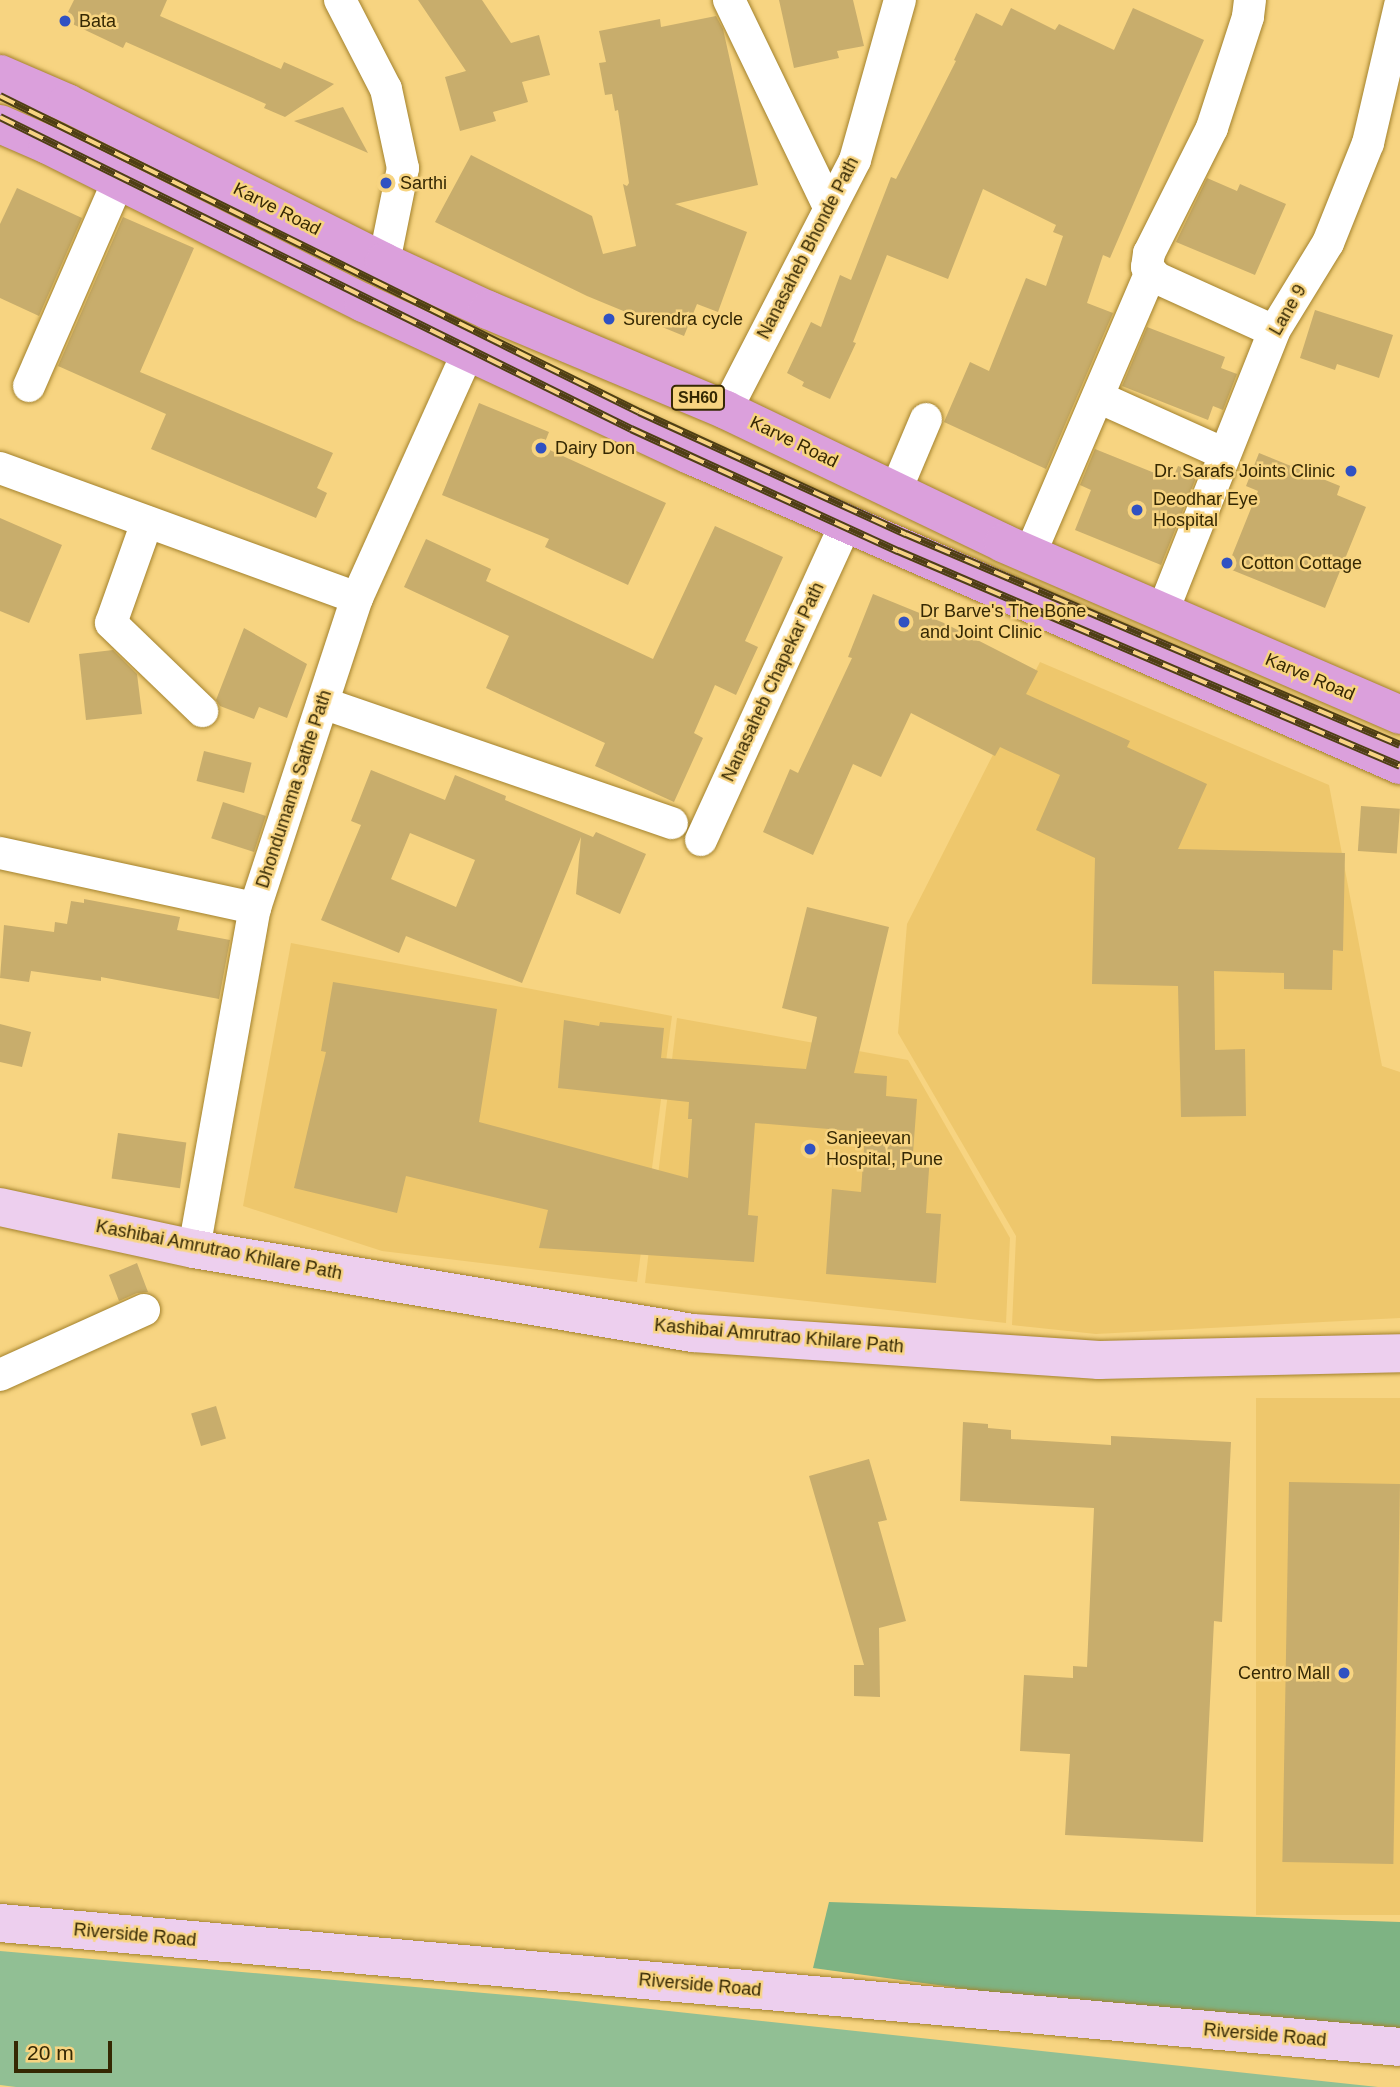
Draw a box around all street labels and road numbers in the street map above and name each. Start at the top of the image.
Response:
street label: Nanasaheb Bhonde Path [753,153,863,343]
street label: Karve Road [230,178,324,240]
street label: Lane 9 [1265,281,1311,339]
road number: SH60 [670,386,726,410]
street label: Karve Road [747,411,841,473]
street label: Nanasaheb Chapekar Path [717,579,829,785]
street label: Karve Road [1262,648,1358,706]
street label: Dhondumama Sathe Path [252,687,336,891]
street label: Kashibai Amrutrao Khilare Path [94,1215,344,1285]
street label: Kashibai Amrutrao Khilare Path [653,1314,905,1358]
street label: Riverside Road [73,1919,197,1951]
street label: Riverside Road [638,1969,762,2001]
street label: Riverside Road [1203,2019,1327,2051]

